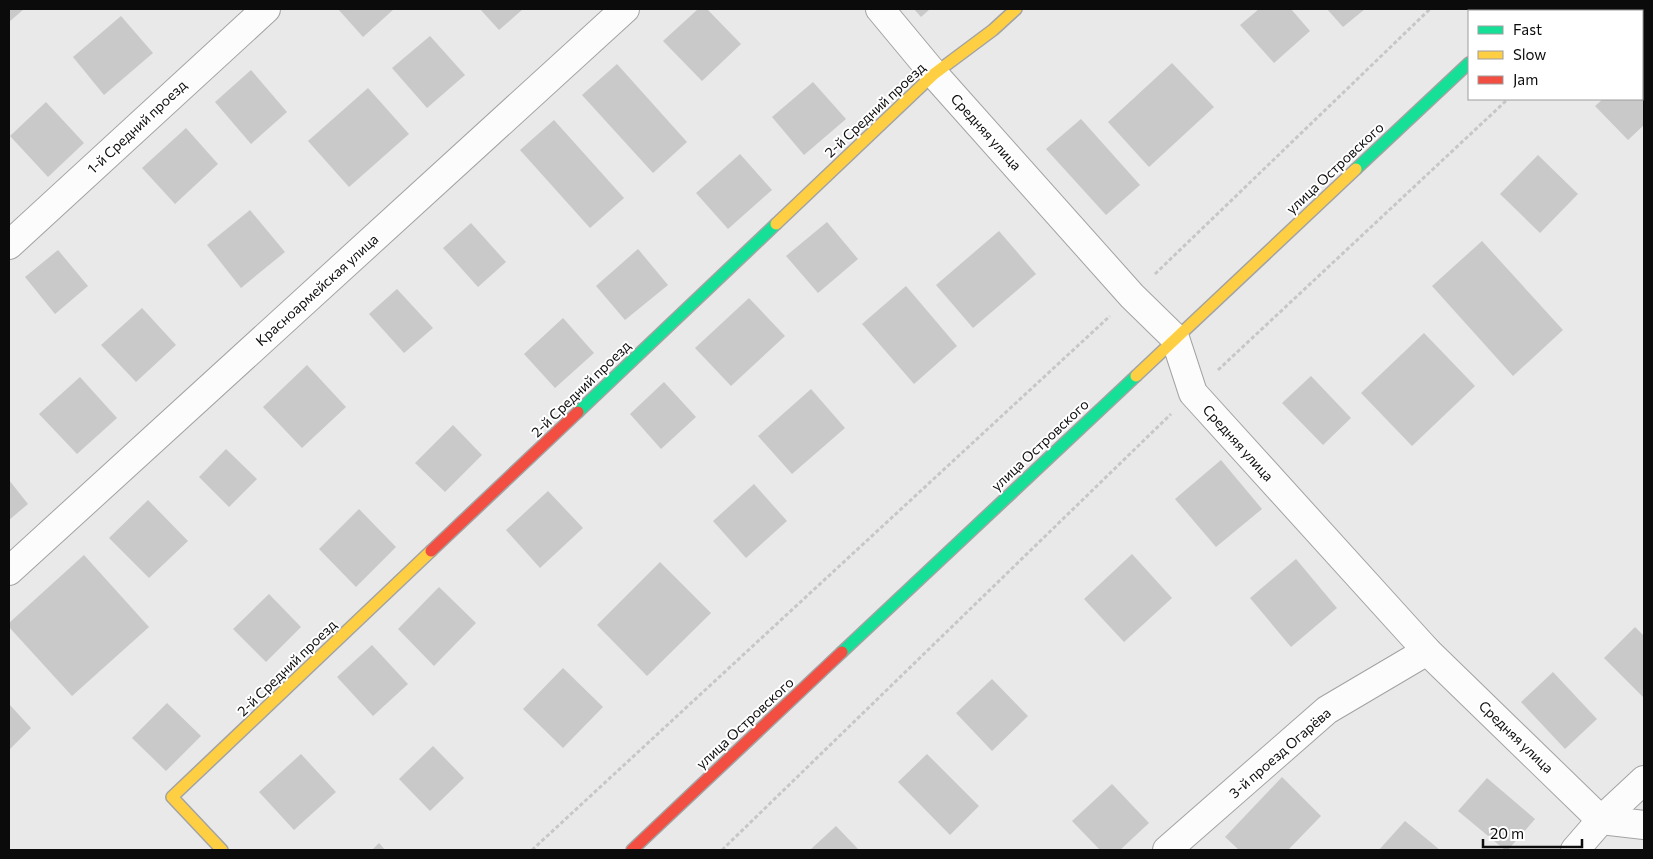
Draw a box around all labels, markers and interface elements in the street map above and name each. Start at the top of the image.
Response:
legend [1468,10,1643,100]
text: Fast [1513,20,1542,38]
text: Slow [1513,45,1546,63]
street label: 2-й Средний проезд [821,59,928,161]
text: Jam [1513,70,1538,88]
street label: 1-й Средний проезд [83,76,190,177]
street label: Средняя улица [948,90,1025,173]
street label: улица Островского [1283,118,1387,217]
street label: Красноармейская улица [252,230,381,349]
street label: 2-й Средний проезд [528,337,634,440]
street label: улица Островского [988,395,1092,494]
street label: Средняя улица [1200,401,1277,484]
street label: 2-й Средний проезд [234,616,340,719]
street label: улица Островского [693,673,797,772]
street label: Средняя улица [1476,697,1557,776]
street label: 3-й проезд Огарёва [1225,704,1334,801]
scale bar [1483,816,1582,848]
text: 20 m [1490,824,1524,842]

